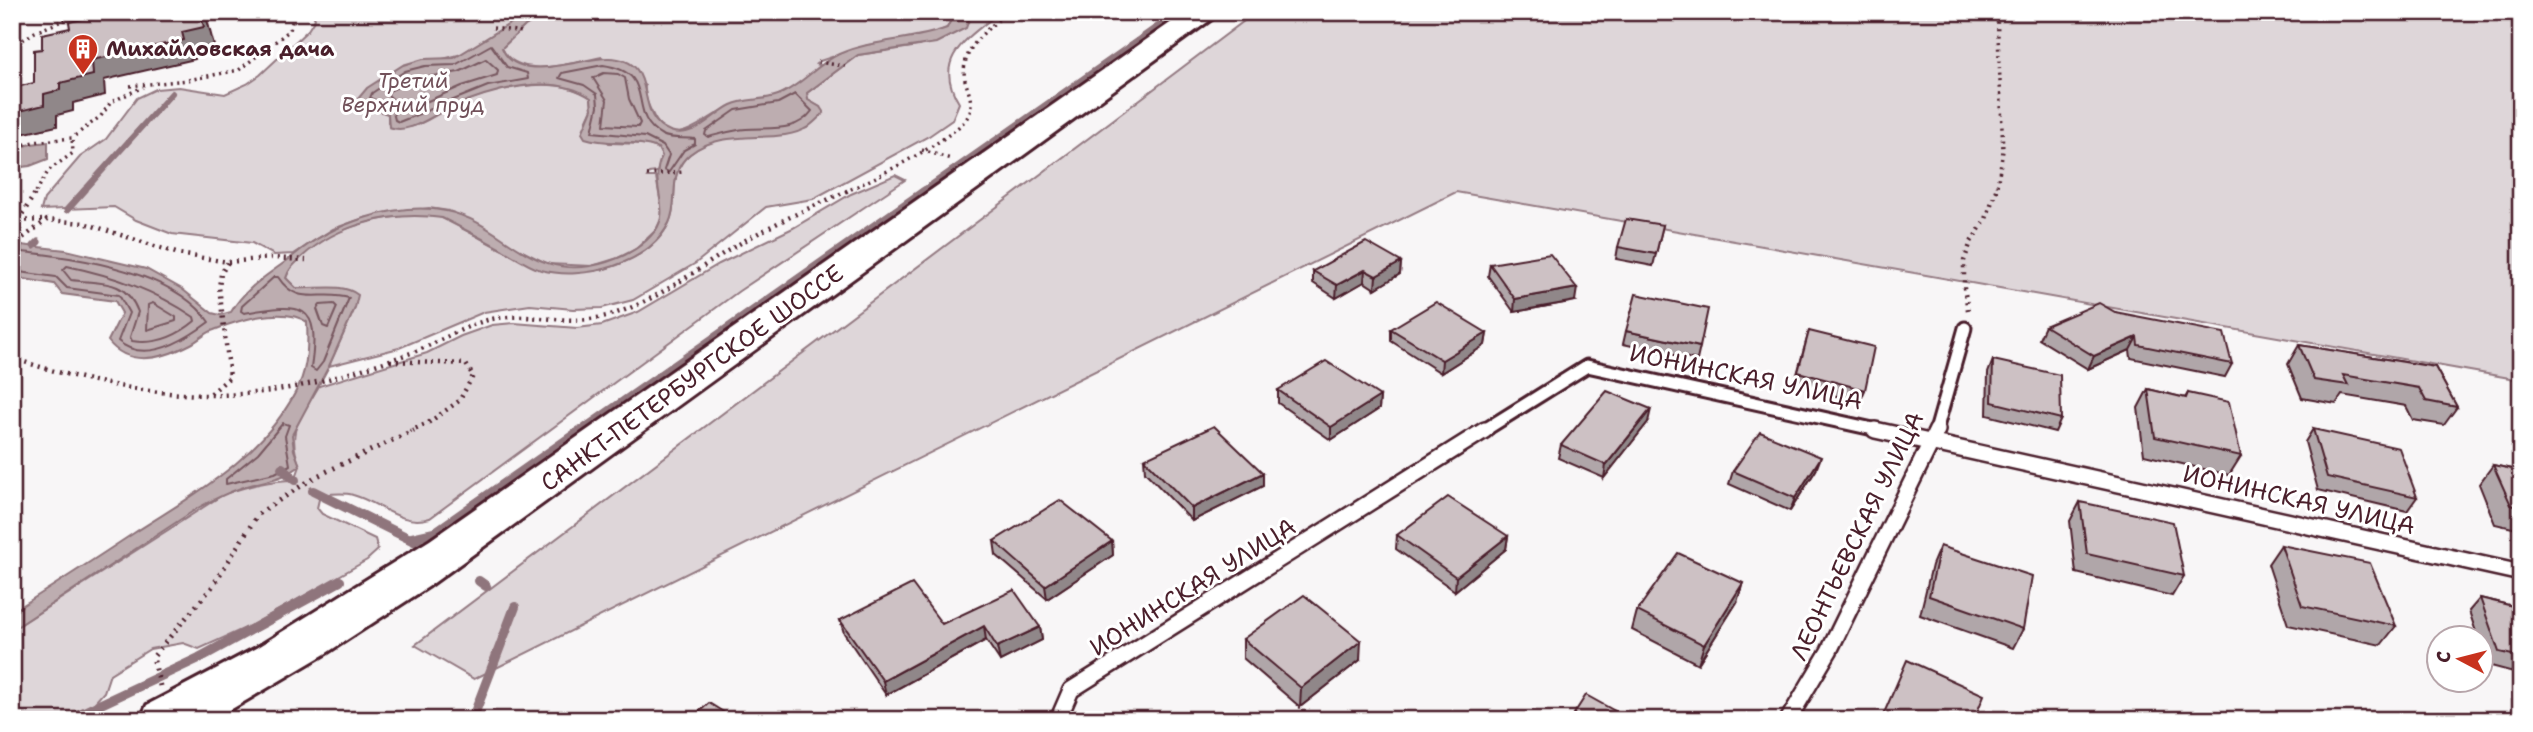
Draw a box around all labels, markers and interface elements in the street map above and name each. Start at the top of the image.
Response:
building icon: Михайловская дача [66,32,100,76]
place label: Михайловская дача [106,35,335,63]
water label: Третий Верхний пруд [341,67,485,119]
street label: САНКТ-ПЕТЕРБУРГСКОЕ ШОССЕ [534,257,850,499]
street label: ИОНИНСКАЯ УЛИЦА [1627,337,1865,417]
street label: ЛЕОНТЬЕВСКАЯ УЛИЦА [1783,406,1931,666]
street label: ИОНИНСКАЯ УЛИЦА [2180,458,2418,542]
street label: ИОНИНСКАЯ УЛИЦА [1084,511,1302,663]
north arrow [2424,624,2494,694]
text: С [2431,650,2457,664]

